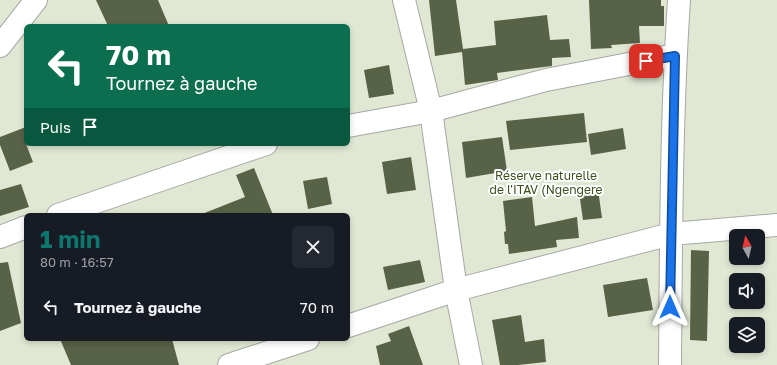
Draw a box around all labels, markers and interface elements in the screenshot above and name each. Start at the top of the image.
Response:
text: 70 m [106,38,171,71]
icon: left [40,40,92,92]
pin [629,44,663,78]
icon: arrive [635,50,657,72]
text: Tournez à gauche [106,72,258,94]
icon: arrive [79,116,101,138]
text: Puis [40,118,71,136]
park label: Réserve naturelle de l'ITAV (Ngengere [490,168,602,197]
text: 1 min [40,224,100,253]
button: close [292,226,334,268]
north arrow [729,229,765,265]
map controls [729,229,765,353]
text: 80 m · 16:57 [40,254,114,270]
button: sound [729,273,765,309]
position arrow [649,286,691,328]
icon: left [40,296,62,318]
text: Tournez à gauche [74,298,201,316]
text: 70 m [300,298,334,316]
button: layers [729,317,765,353]

